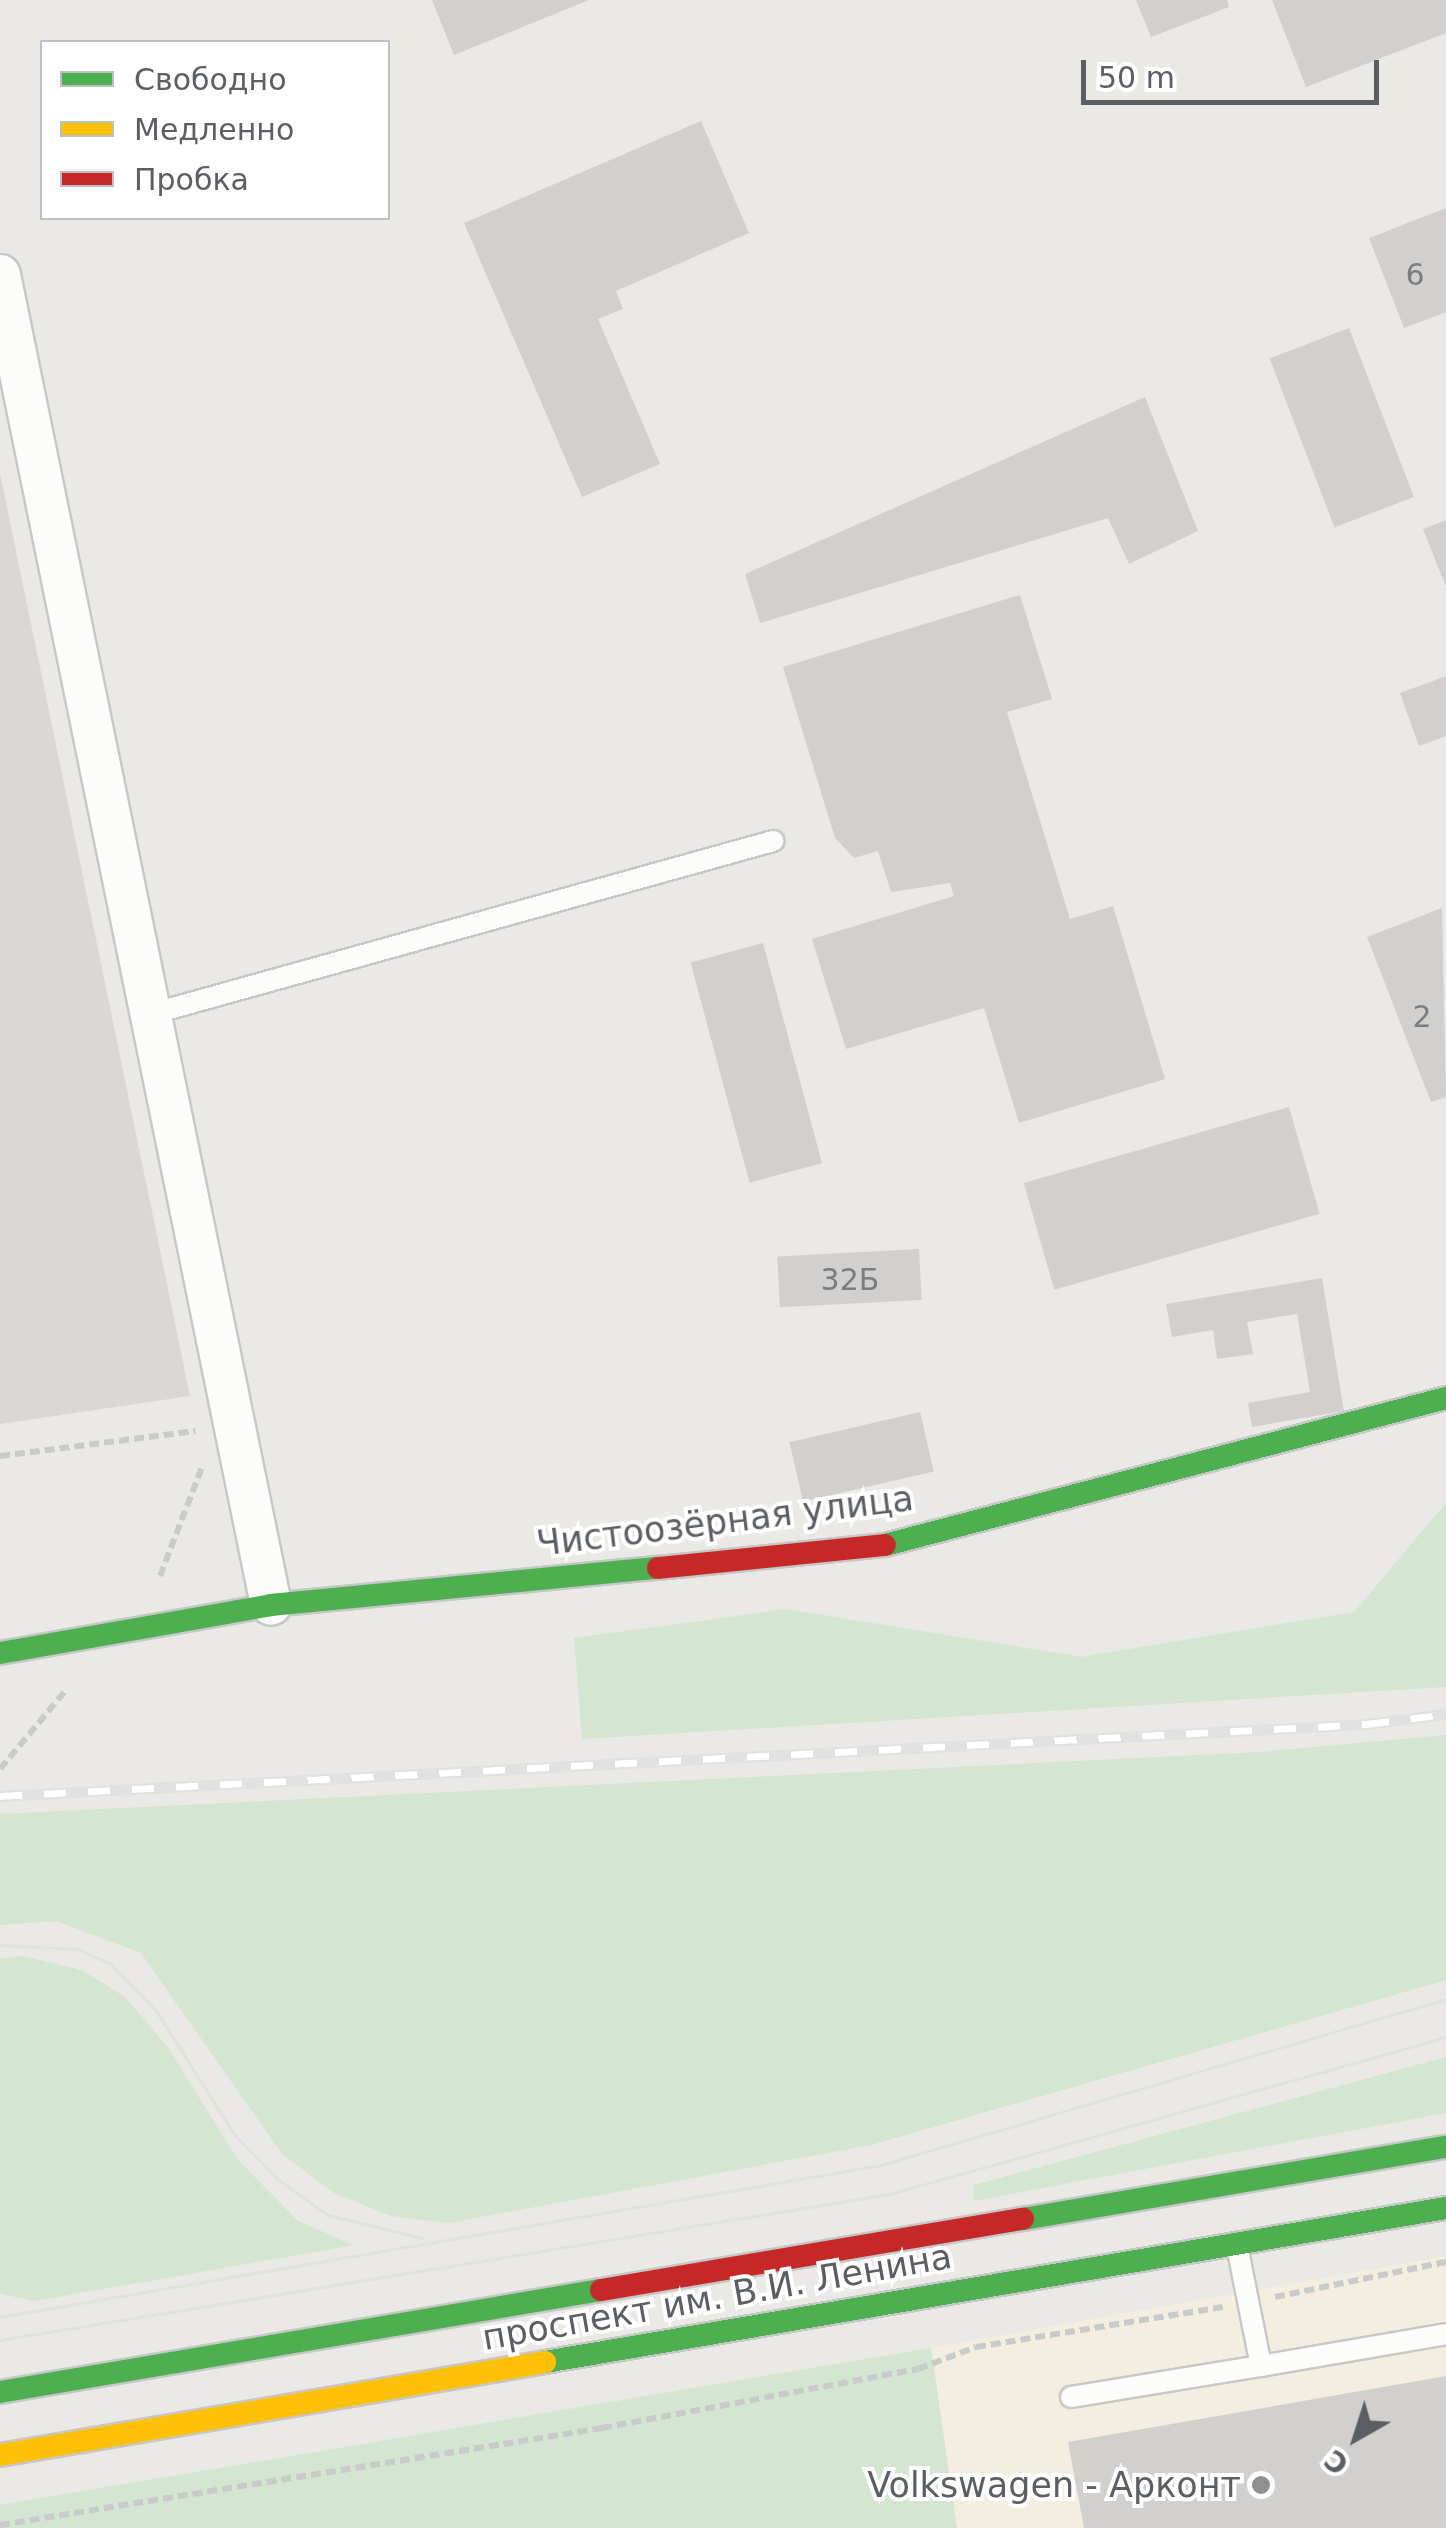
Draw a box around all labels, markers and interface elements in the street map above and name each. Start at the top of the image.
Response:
legend [40,40,390,220]
scale bar [1086,40,1384,102]
text: 50 m [1098,60,1175,95]
text: Свободно [134,62,287,97]
text: Медленно [134,112,294,147]
text: Пробка [134,162,249,197]
house number: 6 [1405,257,1425,293]
house number: 2 [1412,999,1432,1035]
house number: 32Б [821,1262,879,1298]
street label: Чистоозёрная улица [534,1477,916,1565]
street label: проспект им. В.И. Ленина [479,2235,955,2359]
north arrow [1306,2388,1406,2488]
text: С [1318,2442,1355,2481]
place label: Volkswagen - Арконт [867,2464,1241,2506]
marker: Volkswagen - Арконт [1250,2474,1272,2496]

